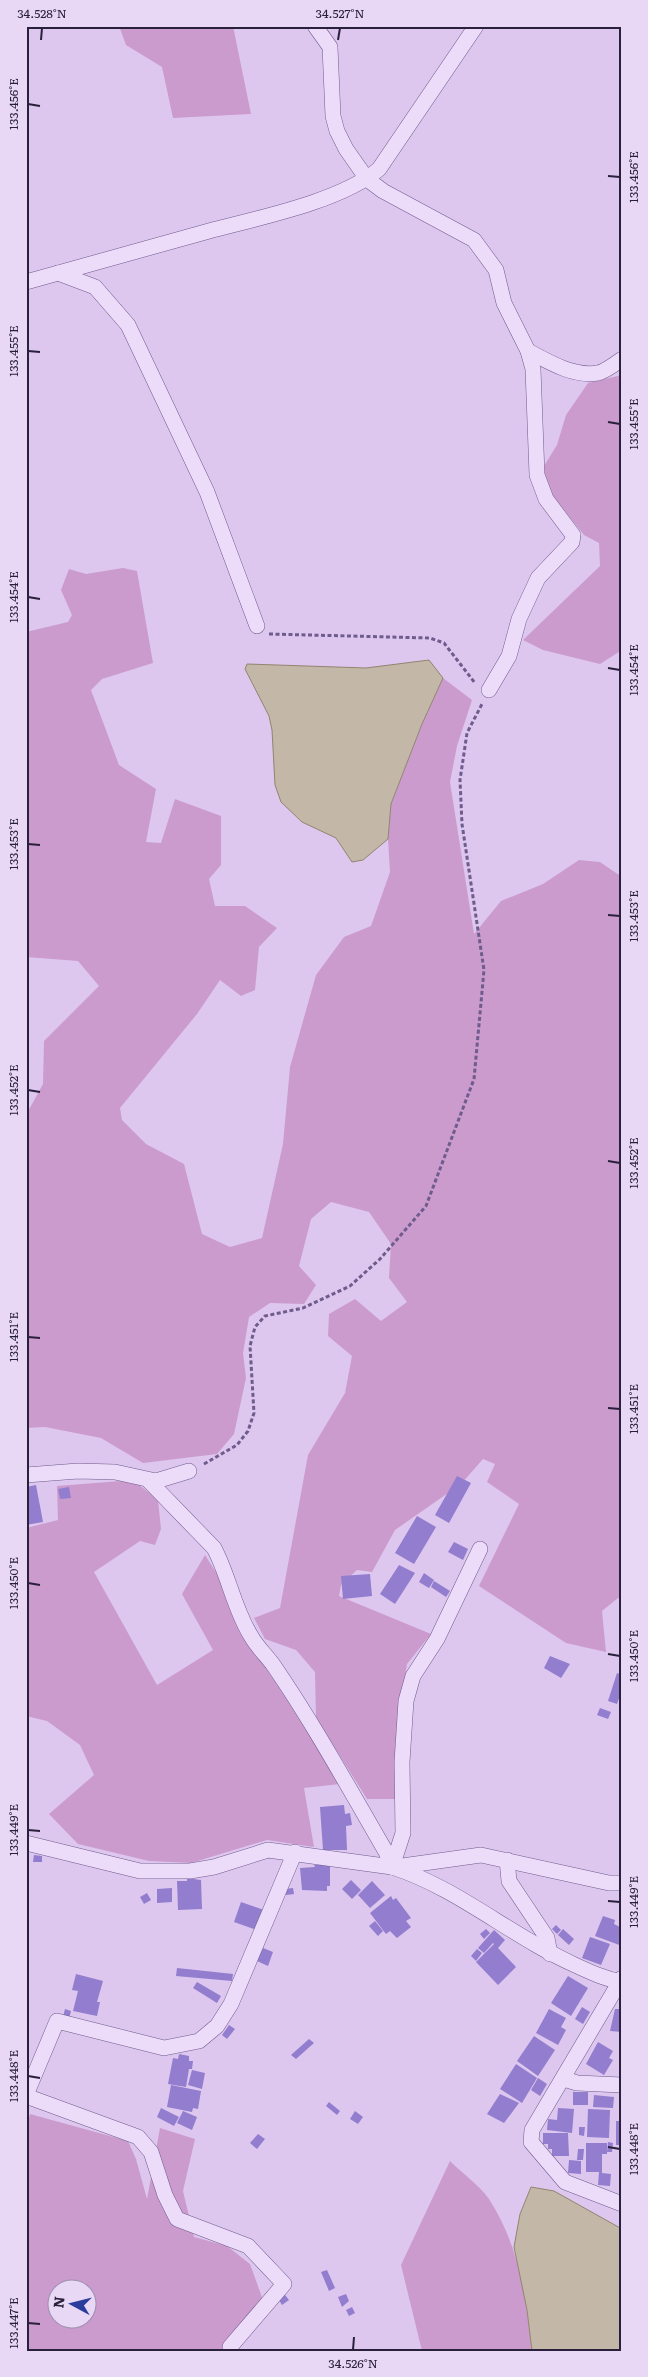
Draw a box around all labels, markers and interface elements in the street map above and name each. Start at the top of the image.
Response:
text: 34.528°N [17,4,67,22]
text: 34.527°N [315,4,365,22]
text: 133.456°E [4,78,22,130]
text: 133.456°E [624,151,642,203]
text: 133.455°E [4,325,22,377]
text: 133.455°E [624,398,642,450]
text: 133.454°E [4,571,22,623]
text: 133.454°E [624,644,642,696]
text: 133.453°E [4,818,22,870]
text: 133.453°E [624,890,642,942]
text: 133.452°E [4,1064,22,1116]
text: 133.452°E [624,1137,642,1189]
text: 133.451°E [4,1312,22,1362]
text: 133.451°E [624,1384,642,1434]
text: 133.450°E [4,1557,22,1609]
text: 133.450°E [624,1630,642,1682]
text: 133.449°E [4,1804,22,1856]
text: 133.449°E [624,1876,642,1928]
text: 133.448°E [4,2049,22,2102]
text: 133.448°E [624,2122,642,2175]
north arrow [48,2280,98,2330]
text: N [47,2295,69,2309]
text: 133.447°E [4,2297,22,2349]
text: 34.526°N [328,2354,378,2372]

